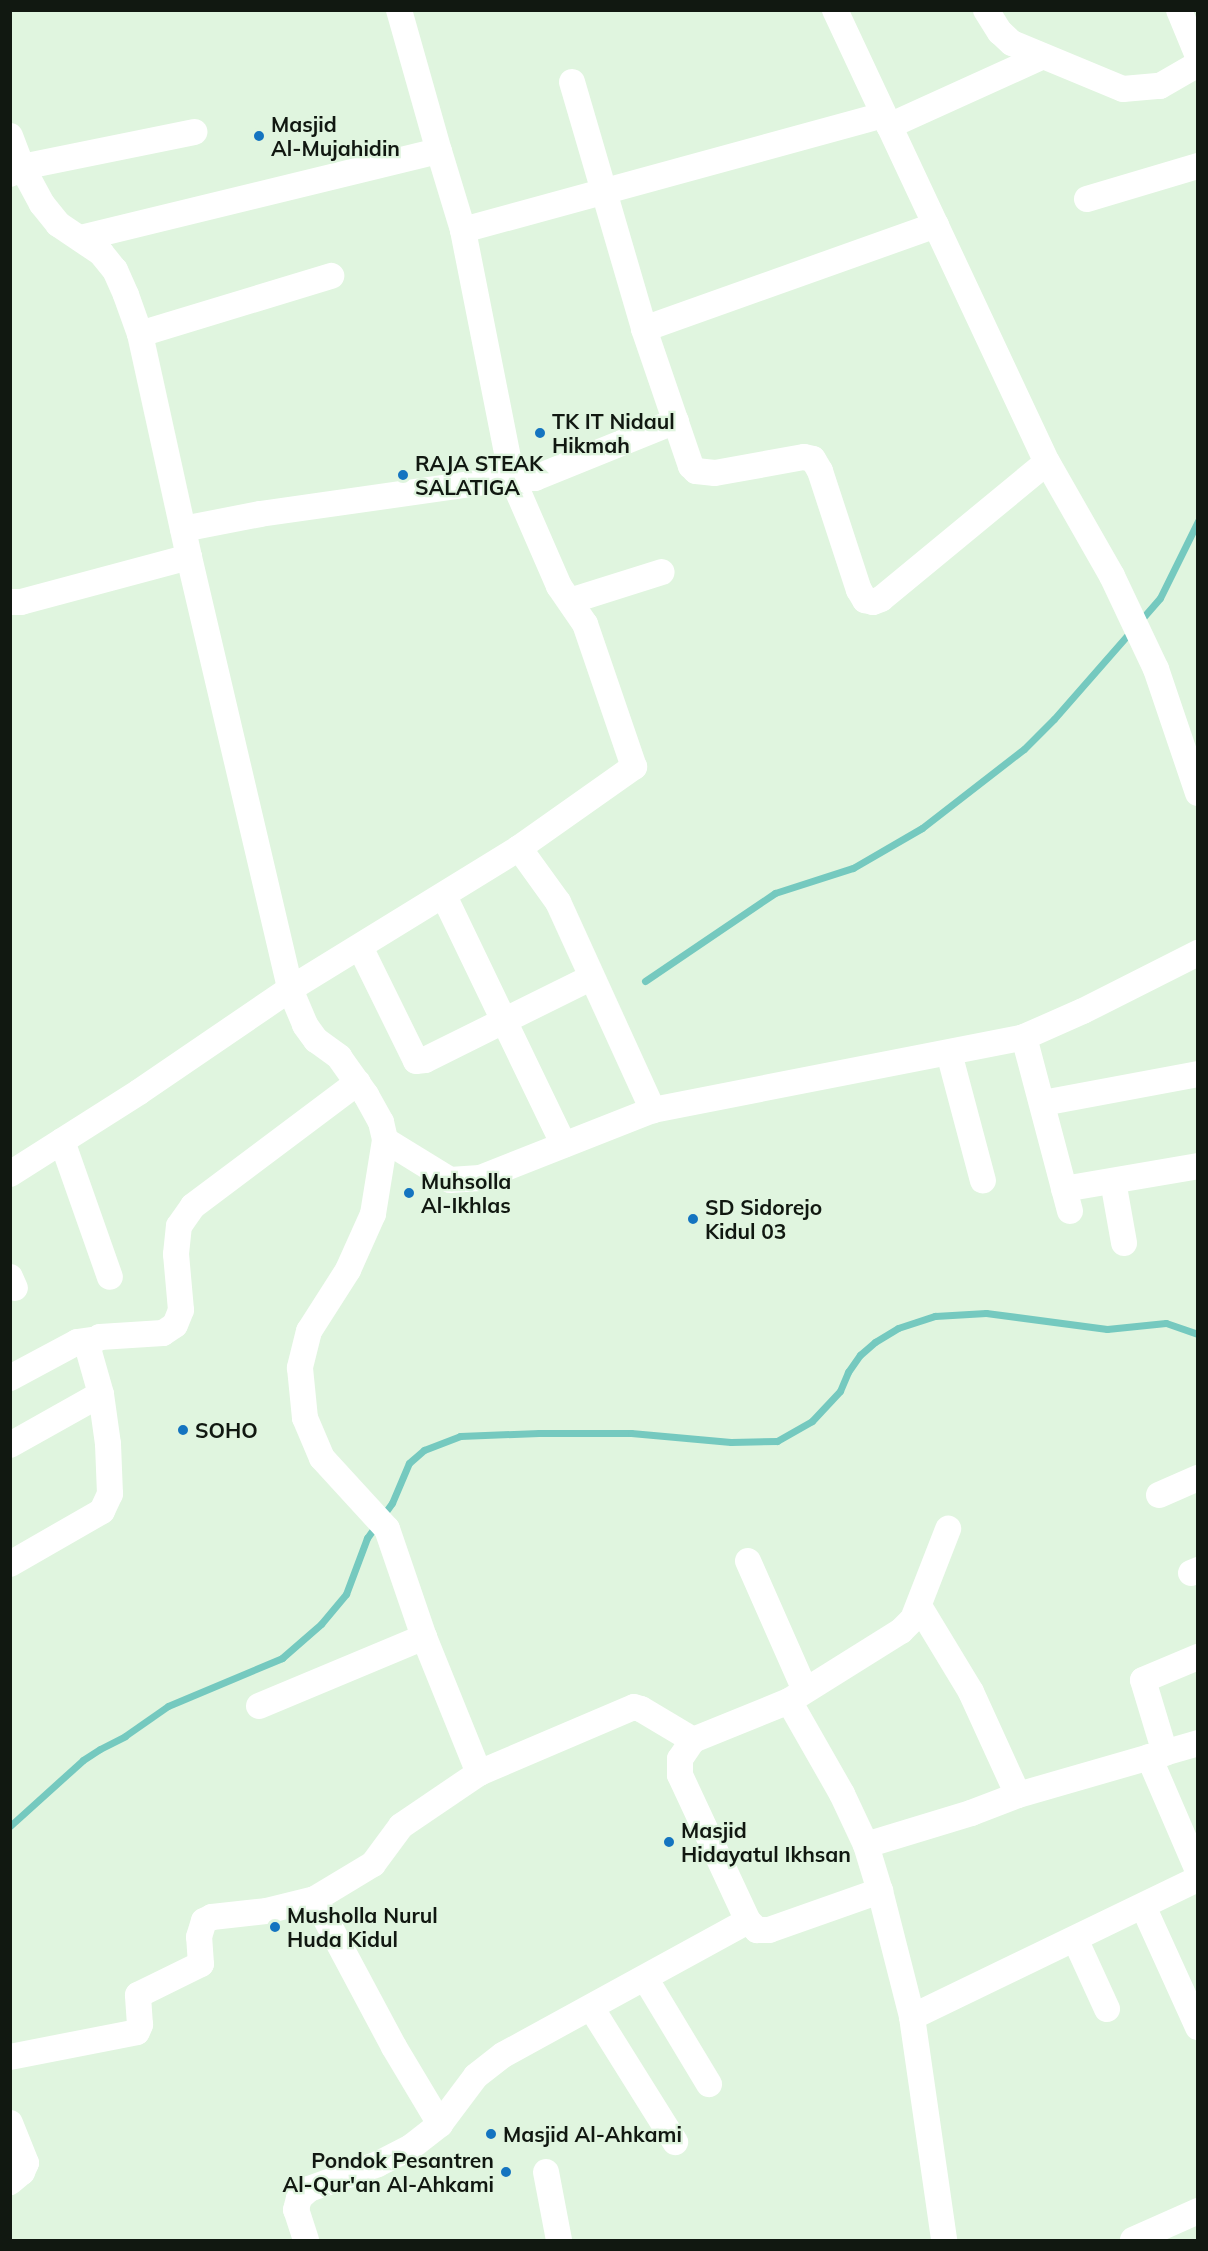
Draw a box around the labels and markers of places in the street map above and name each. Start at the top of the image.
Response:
place label: Masjid Al-Mujahidin [271,111,400,161]
marker: Masjid Al-Mujahidin [252,129,266,143]
place label: TK IT Nidaul Hikmah [552,408,675,458]
marker: TK IT Nidaul Hikmah [533,426,547,440]
place label: RAJA STEAK SALATIGA [415,450,543,500]
marker: RAJA STEAK SALATIGA [396,468,410,482]
place label: Muhsolla Al-Ikhlas [421,1168,511,1218]
marker: Muhsolla Al-Ikhlas [402,1186,416,1200]
place label: SD Sidorejo Kidul 03 [705,1194,822,1244]
marker: SD Sidorejo Kidul 03 [686,1212,700,1226]
place label: SOHO [195,1417,258,1443]
marker: SOHO [176,1423,190,1437]
place label: Masjid Hidayatul Ikhsan [681,1817,851,1867]
marker: Masjid Hidayatul Ikhsan [662,1835,676,1849]
place label: Musholla Nurul Huda Kidul [287,1902,438,1952]
marker: Musholla Nurul Huda Kidul [268,1920,282,1934]
place label: Masjid Al-Ahkami [503,2121,682,2147]
marker: Masjid Al-Ahkami [484,2127,498,2141]
place label: Pondok Pesantren Al-Qur'an Al-Ahkami [282,2147,494,2197]
marker: Pondok Pesantren Al-Qur'an Al-Ahkami [499,2165,513,2179]

